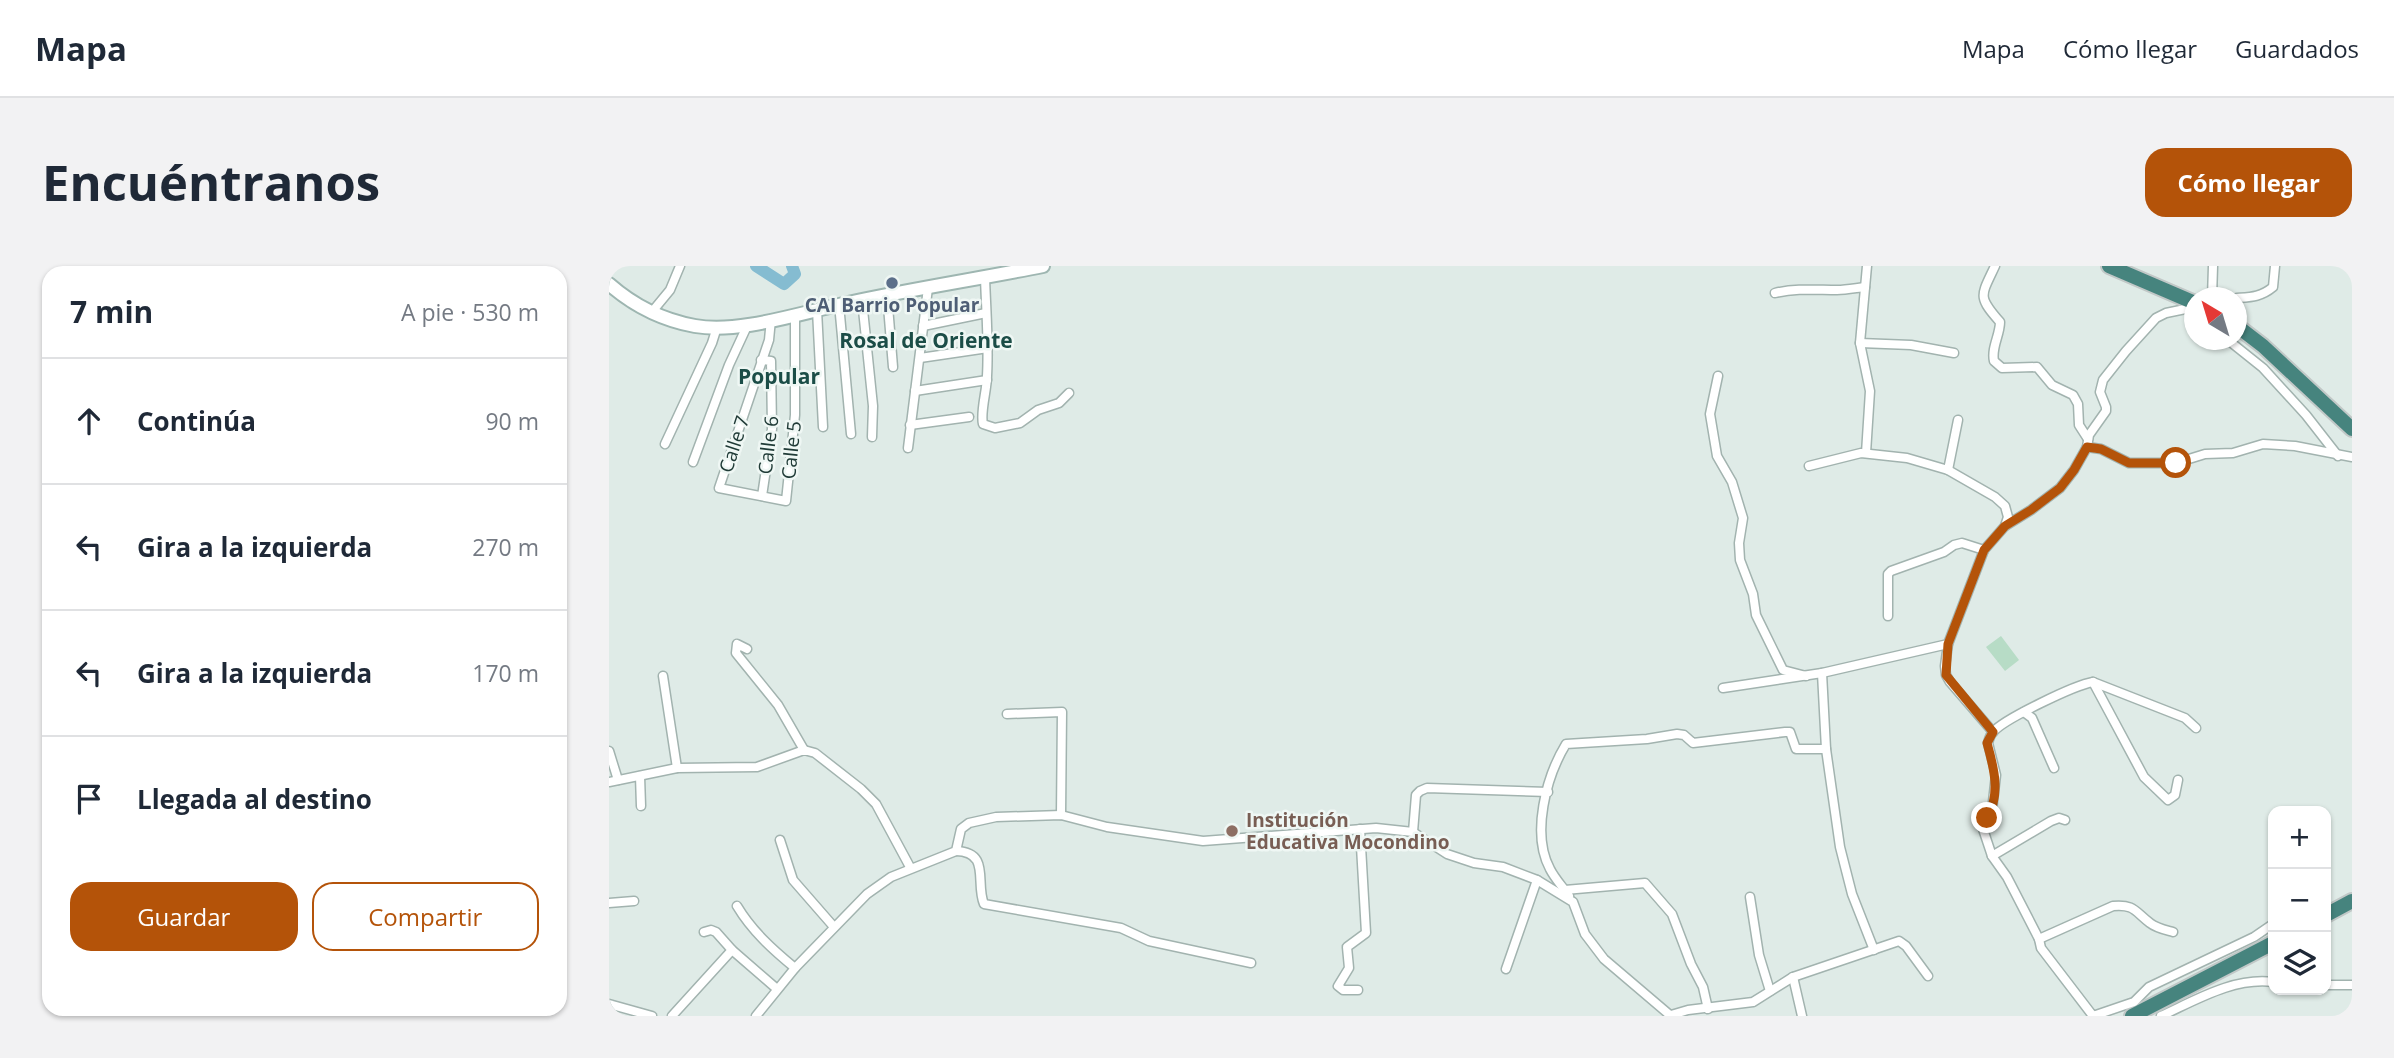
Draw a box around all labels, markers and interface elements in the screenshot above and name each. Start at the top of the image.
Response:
text: Mapa [35,26,127,71]
text: Mapa [1962,32,2025,65]
text: Cómo llegar [2063,32,2197,65]
text: Guardados [2235,32,2359,65]
button: Cómo llegar [2145,148,2352,217]
text: Encuéntranos [42,149,380,215]
marker: CAI Barrio Popular [884,275,900,291]
north arrow [2184,287,2247,350]
text: 7 min [70,291,153,332]
place label: CAI Barrio Popular [805,292,980,318]
text: A pie · 530 m [401,296,539,328]
district label: Rosal de Oriente [839,326,1013,354]
district label: Popular [738,362,820,390]
icon: ahead [70,402,108,440]
text: Continúa [137,403,256,439]
text: 90 m [485,405,539,437]
street label: Calle 7 [713,412,755,476]
street label: Calle 6 [752,414,784,476]
street label: Calle 5 [775,420,807,480]
route start [2160,447,2191,478]
icon: left [70,528,108,566]
text: Gira a la izquierda [137,529,372,565]
text: 270 m [472,531,539,563]
icon: left [70,654,108,692]
text: Gira a la izquierda [137,655,372,691]
text: 170 m [472,657,539,689]
icon: arrive [70,780,108,818]
text: Llegada al destino [137,781,372,817]
route end [1971,802,2002,833]
map controls [2268,806,2331,995]
button: + [2268,806,2331,869]
place label: Institución Educativa Mocondino [1246,807,1449,855]
marker: Institución Educativa Mocondino [1224,823,1240,839]
button: − [2268,869,2331,932]
button: Guardar [70,882,298,951]
button: Compartir [312,882,539,951]
button: layers [2268,932,2331,995]

